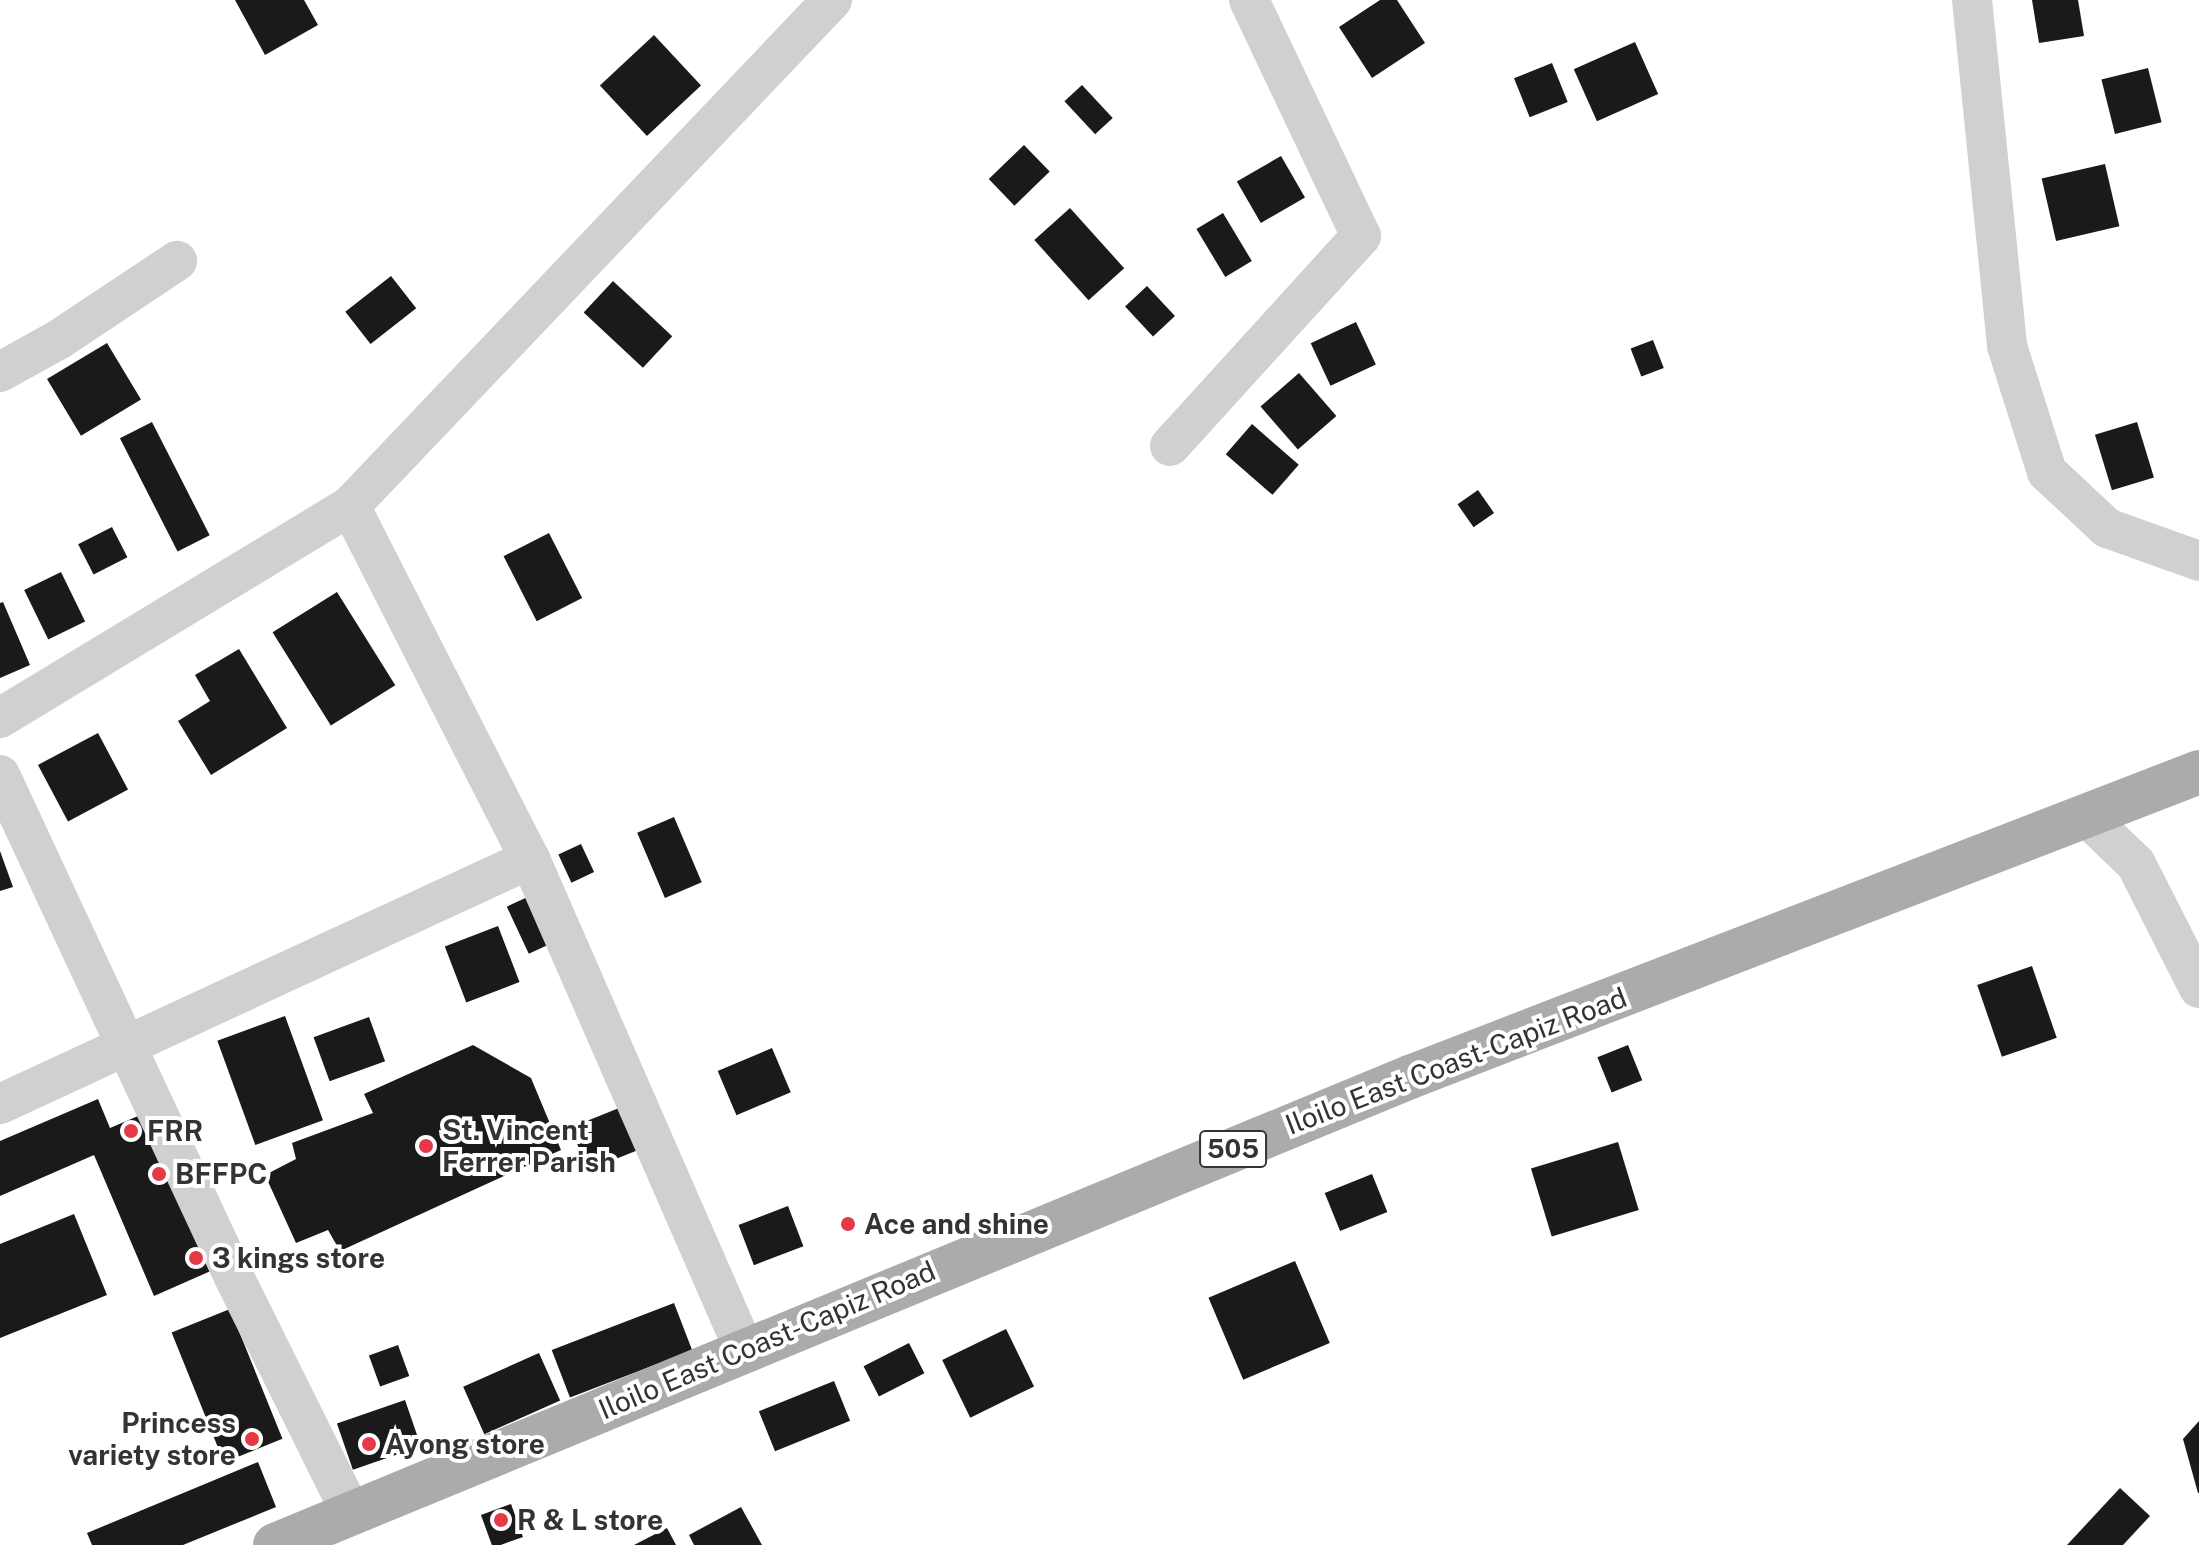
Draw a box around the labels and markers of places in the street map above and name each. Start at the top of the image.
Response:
place label: St. Vincent Ferrer Parish [442,1113,616,1179]
place label: FRR [147,1114,203,1148]
marker: FRR [122,1122,140,1140]
marker: St. Vincent Ferrer Parish [417,1137,435,1155]
place label: BFFPC [175,1157,267,1191]
marker: BFFPC [150,1165,168,1183]
place label: Ace and shine [864,1207,1049,1241]
marker: Ace and shine [839,1215,857,1233]
place label: 3 kings store [212,1241,385,1275]
marker: 3 kings store [187,1249,205,1267]
place label: Princess variety store [68,1406,236,1472]
place label: Ayong store [385,1427,545,1461]
marker: Princess variety store [243,1430,261,1448]
marker: Ayong store [360,1435,378,1453]
place label: R & L store [517,1503,663,1537]
marker: R & L store [492,1511,510,1529]

